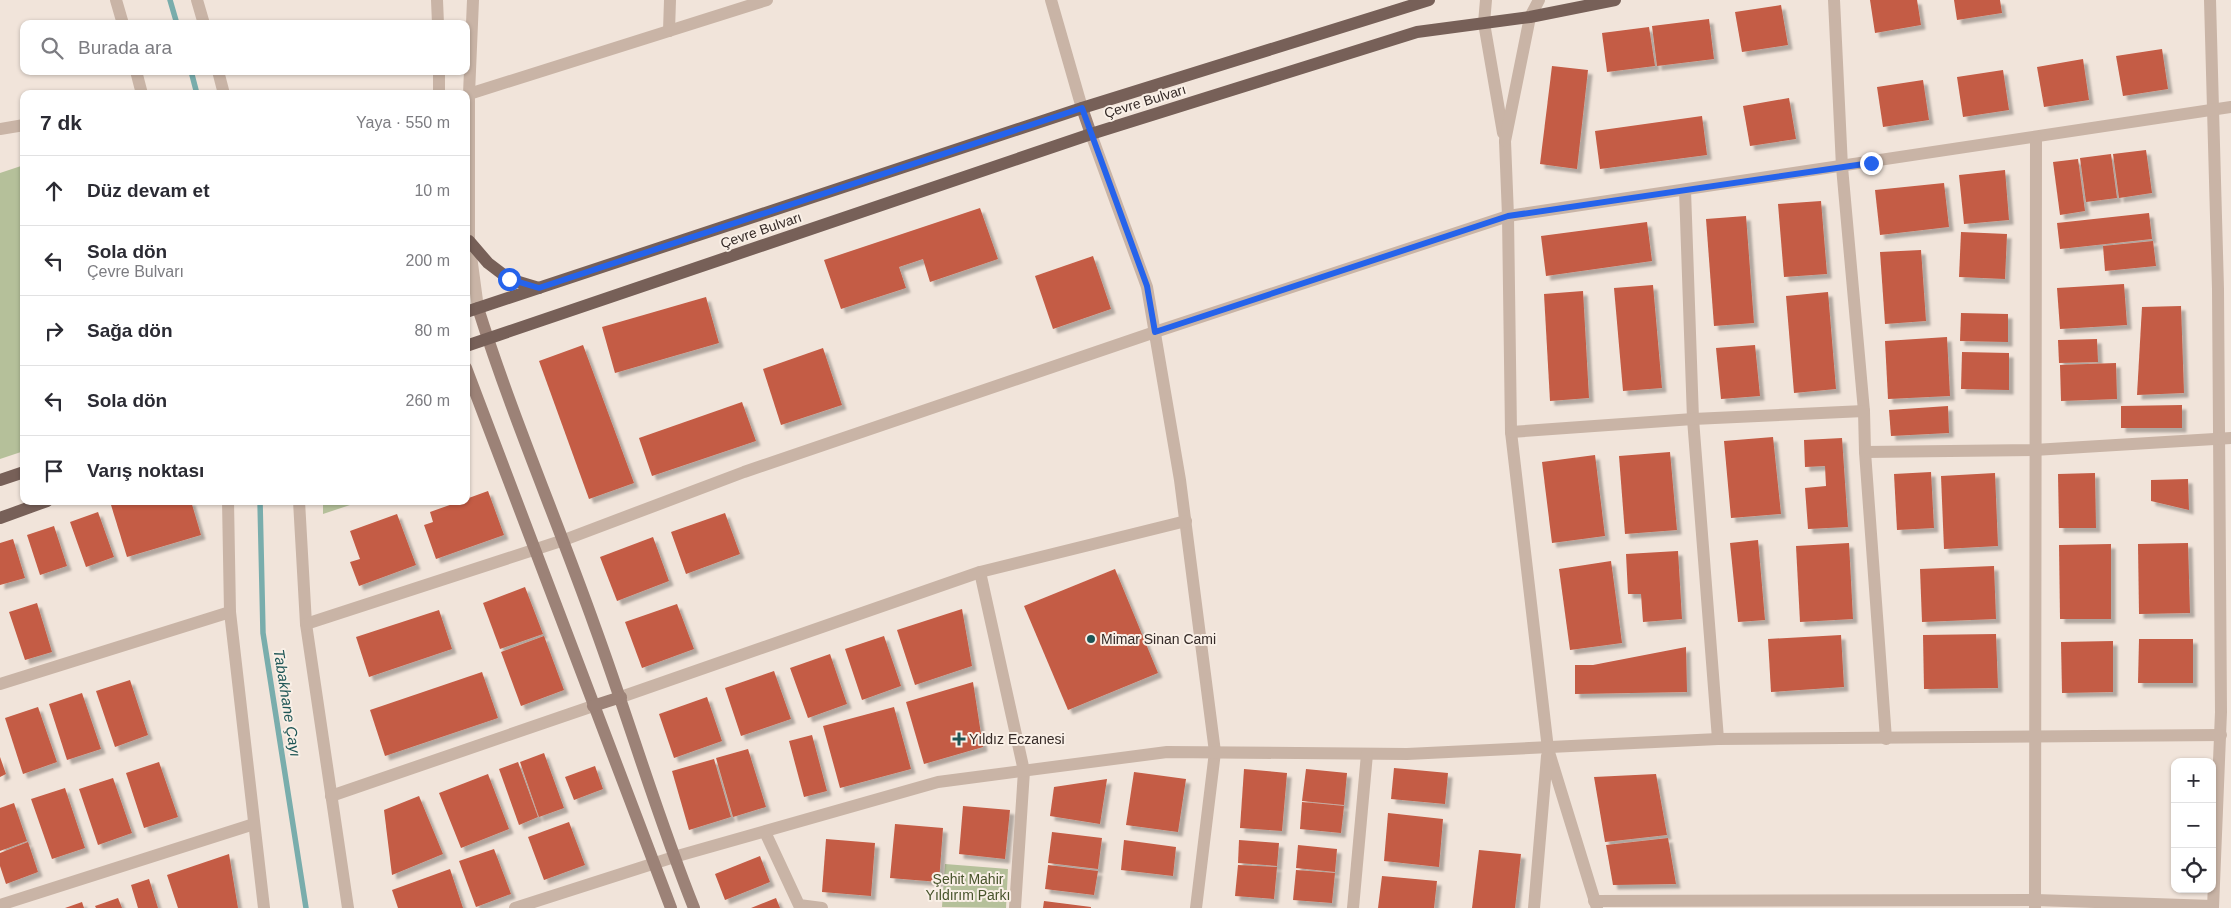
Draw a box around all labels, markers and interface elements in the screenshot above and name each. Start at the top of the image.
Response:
search box [20,20,470,75]
icon: search [38,34,66,62]
text: Burada ara [78,37,172,58]
street label: Çevre Bulvarı [1102,81,1188,121]
text: 7 dk [40,111,82,134]
text: Yaya · 550 m [356,114,450,131]
route end [1860,152,1883,175]
icon: ahead [40,177,68,205]
text: Düz devam et [87,180,209,201]
text: 10 m [414,182,450,199]
street label: Çevre Bulvarı [718,209,804,251]
text: Sola dön [87,241,167,262]
icon: left [40,247,68,275]
text: 200 m [406,252,450,269]
text: Çevre Bulvarı [87,263,184,280]
route start [498,268,521,291]
icon: right [40,317,68,345]
text: Sağa dön [87,320,173,341]
text: 80 m [414,322,450,339]
icon: left [40,387,68,415]
text: Sola dön [87,390,167,411]
text: 260 m [406,392,450,409]
icon: arrive [40,457,68,485]
text: Varış noktası [87,460,204,481]
place label: Mimar Sinan Cami [1101,631,1216,647]
marker: Mimar Sinan Cami [1085,633,1097,645]
water label: Tabakhane Çayı [271,648,304,758]
place label: Yıldız Eczanesi [969,731,1065,747]
marker: Yıldız Eczanesi [953,733,965,745]
map controls [2171,758,2216,893]
button: + [2171,758,2216,803]
button: − [2171,803,2216,848]
button: locate [2171,848,2216,893]
park label: Şehit Mahir Yıldırım Parkı [926,871,1010,903]

